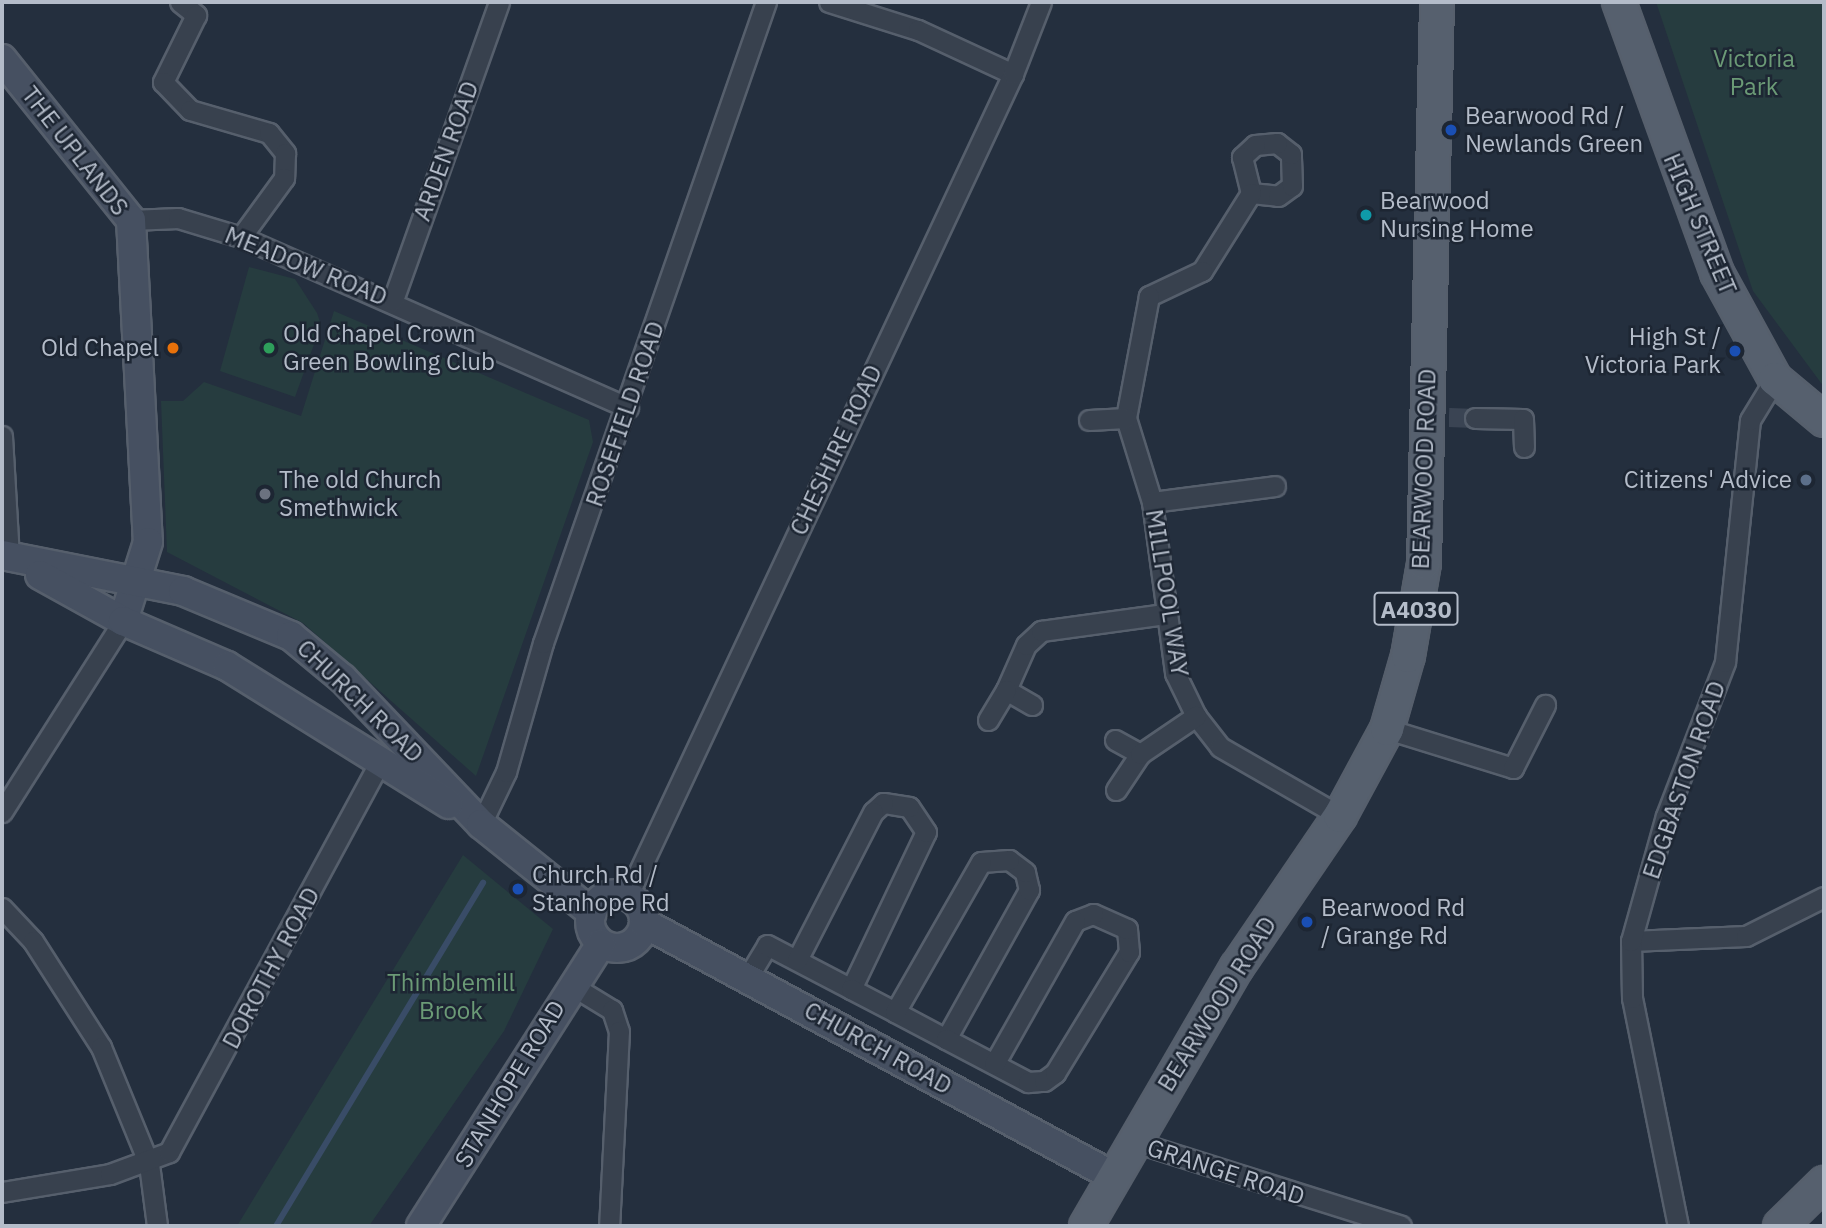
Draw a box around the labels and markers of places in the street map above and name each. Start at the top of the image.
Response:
place label: Bearwood Rd / Newlands Green [1465,102,1643,158]
marker: Bearwood Rd / Newlands Green [1443,122,1459,138]
place label: Bearwood Nursing Home [1380,187,1534,243]
marker: Bearwood Nursing Home [1358,207,1374,223]
place label: Old Chapel Crown Green Bowling Club [283,320,495,376]
place label: High St / Victoria Park [1585,323,1721,379]
place label: Old Chapel [41,334,159,362]
marker: Old Chapel [165,340,181,356]
marker: Old Chapel Crown Green Bowling Club [261,340,277,356]
marker: High St / Victoria Park [1727,343,1743,359]
place label: The old Church Smethwick [279,466,441,522]
place label: Citizens' Advice [1624,466,1792,494]
marker: Citizens' Advice [1798,472,1814,488]
marker: The old Church Smethwick [257,486,273,502]
place label: Church Rd / Stanhope Rd [532,861,670,917]
marker: Church Rd / Stanhope Rd [510,881,526,897]
place label: Bearwood Rd / Grange Rd [1321,894,1465,950]
marker: Bearwood Rd / Grange Rd [1299,914,1315,930]

